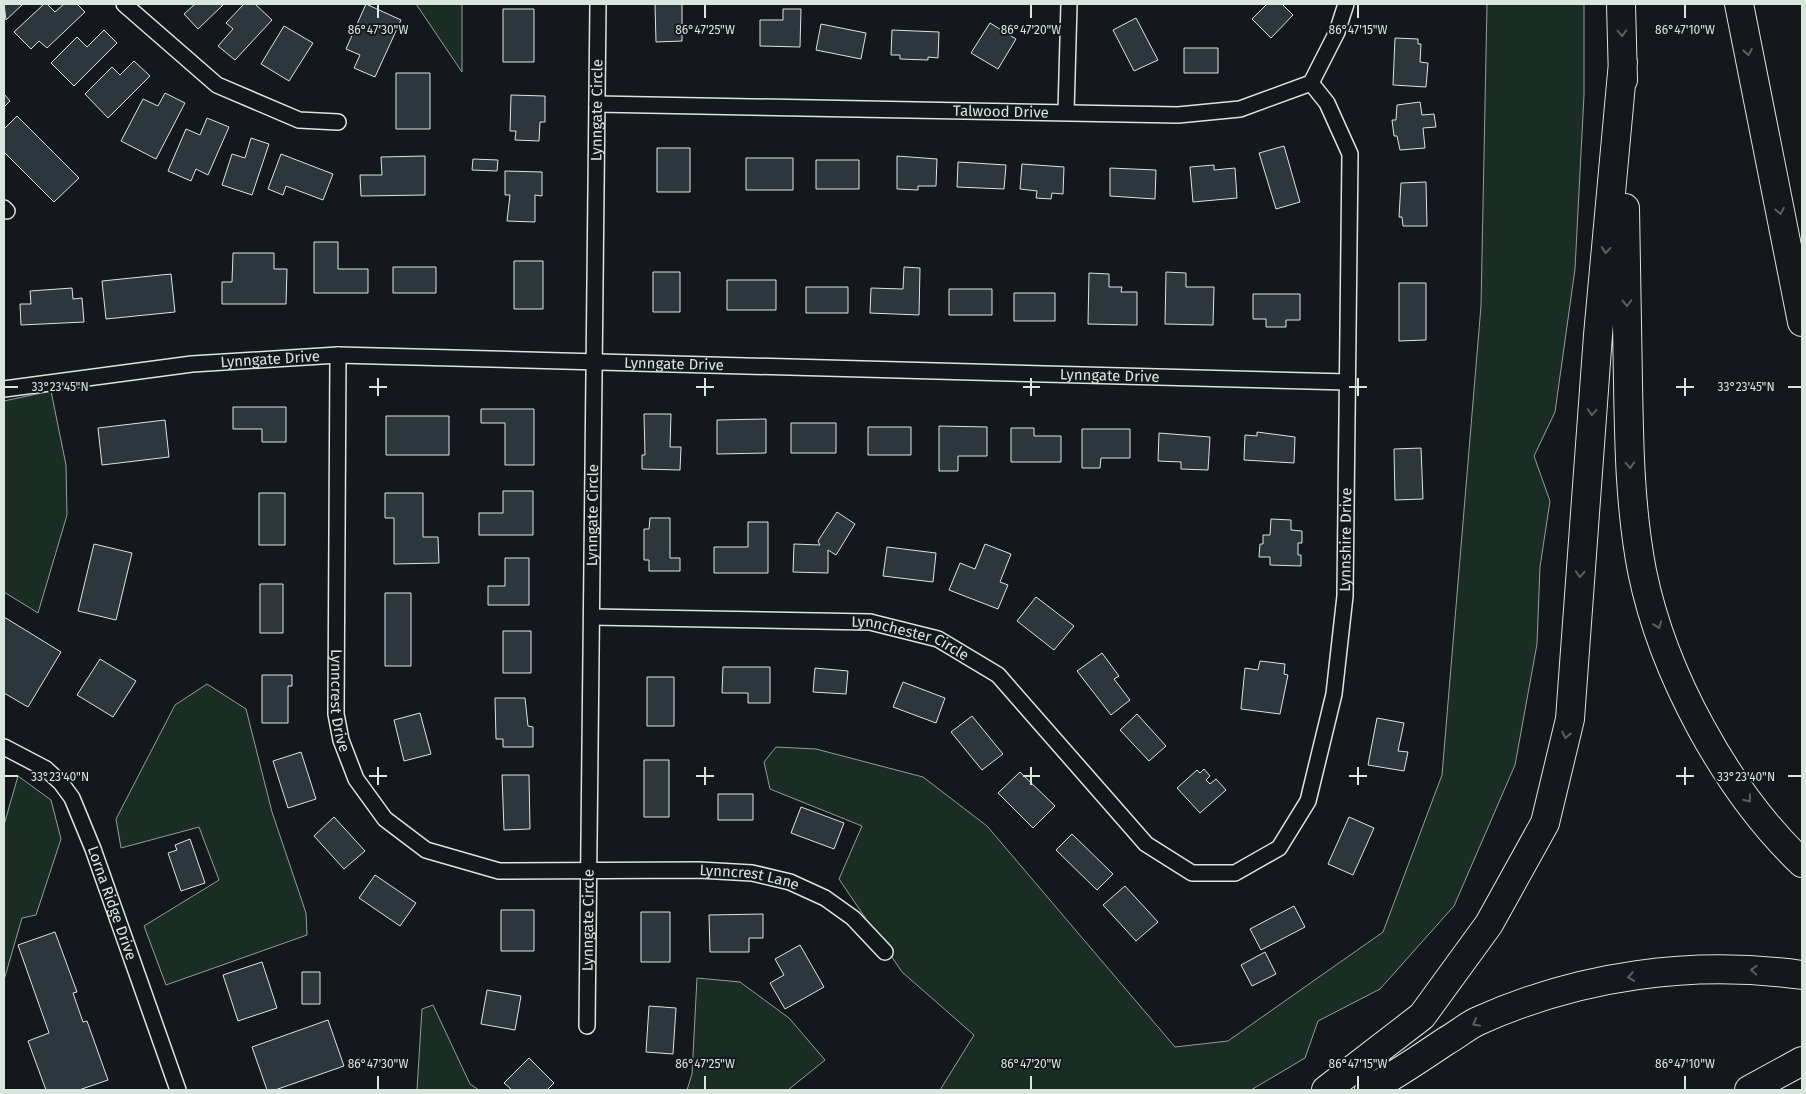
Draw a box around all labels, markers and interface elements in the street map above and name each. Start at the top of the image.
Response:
text: 86°47'30"W [348,23,408,37]
text: 86°47'25"W [675,23,735,37]
text: 86°47'20"W [1001,23,1061,37]
text: 86°47'15"W [1329,23,1388,37]
text: 86°47'10"W [1655,23,1715,37]
one-way arrow [1617,29,1627,37]
one-way arrow [1742,47,1753,56]
street label: Lynngate Circle [587,59,606,161]
street label: Talwood Drive [953,102,1049,122]
one-way arrow [1774,206,1785,215]
one-way arrow [1600,246,1611,254]
one-way arrow [1621,299,1632,307]
street label: Lynngate Drive [220,347,321,371]
street label: Lynngate Drive [624,354,724,374]
street label: Lynngate Drive [1060,365,1160,386]
text: 33°23'45"N [31,380,89,394]
text: 33°23'45"N [1717,380,1775,394]
one-way arrow [1587,408,1598,416]
one-way arrow [1625,462,1635,470]
street label: Lynngate Circle [583,464,602,566]
street label: Lynnshire Drive [1336,487,1355,592]
one-way arrow [1575,570,1586,578]
street label: Lynnchester Circle [851,613,972,665]
one-way arrow [1652,620,1662,628]
street label: Lynncrest Drive [327,649,354,755]
one-way arrow [1561,731,1572,740]
text: 33°23'40"N [31,770,89,784]
text: 33°23'40"N [1717,770,1775,784]
one-way arrow [1743,793,1751,802]
street label: Lorna Ridge Drive [84,844,140,963]
street label: Lynncrest Lane [699,861,802,894]
street label: Lynngate Circle [579,869,598,971]
one-way arrow [1749,965,1757,976]
one-way arrow [1627,971,1635,982]
one-way arrow [1472,1017,1481,1027]
text: 86°47'30"W [348,1057,408,1071]
text: 86°47'25"W [675,1057,735,1071]
text: 86°47'20"W [1001,1057,1061,1071]
text: 86°47'15"W [1329,1057,1388,1071]
text: 86°47'10"W [1655,1057,1715,1071]

